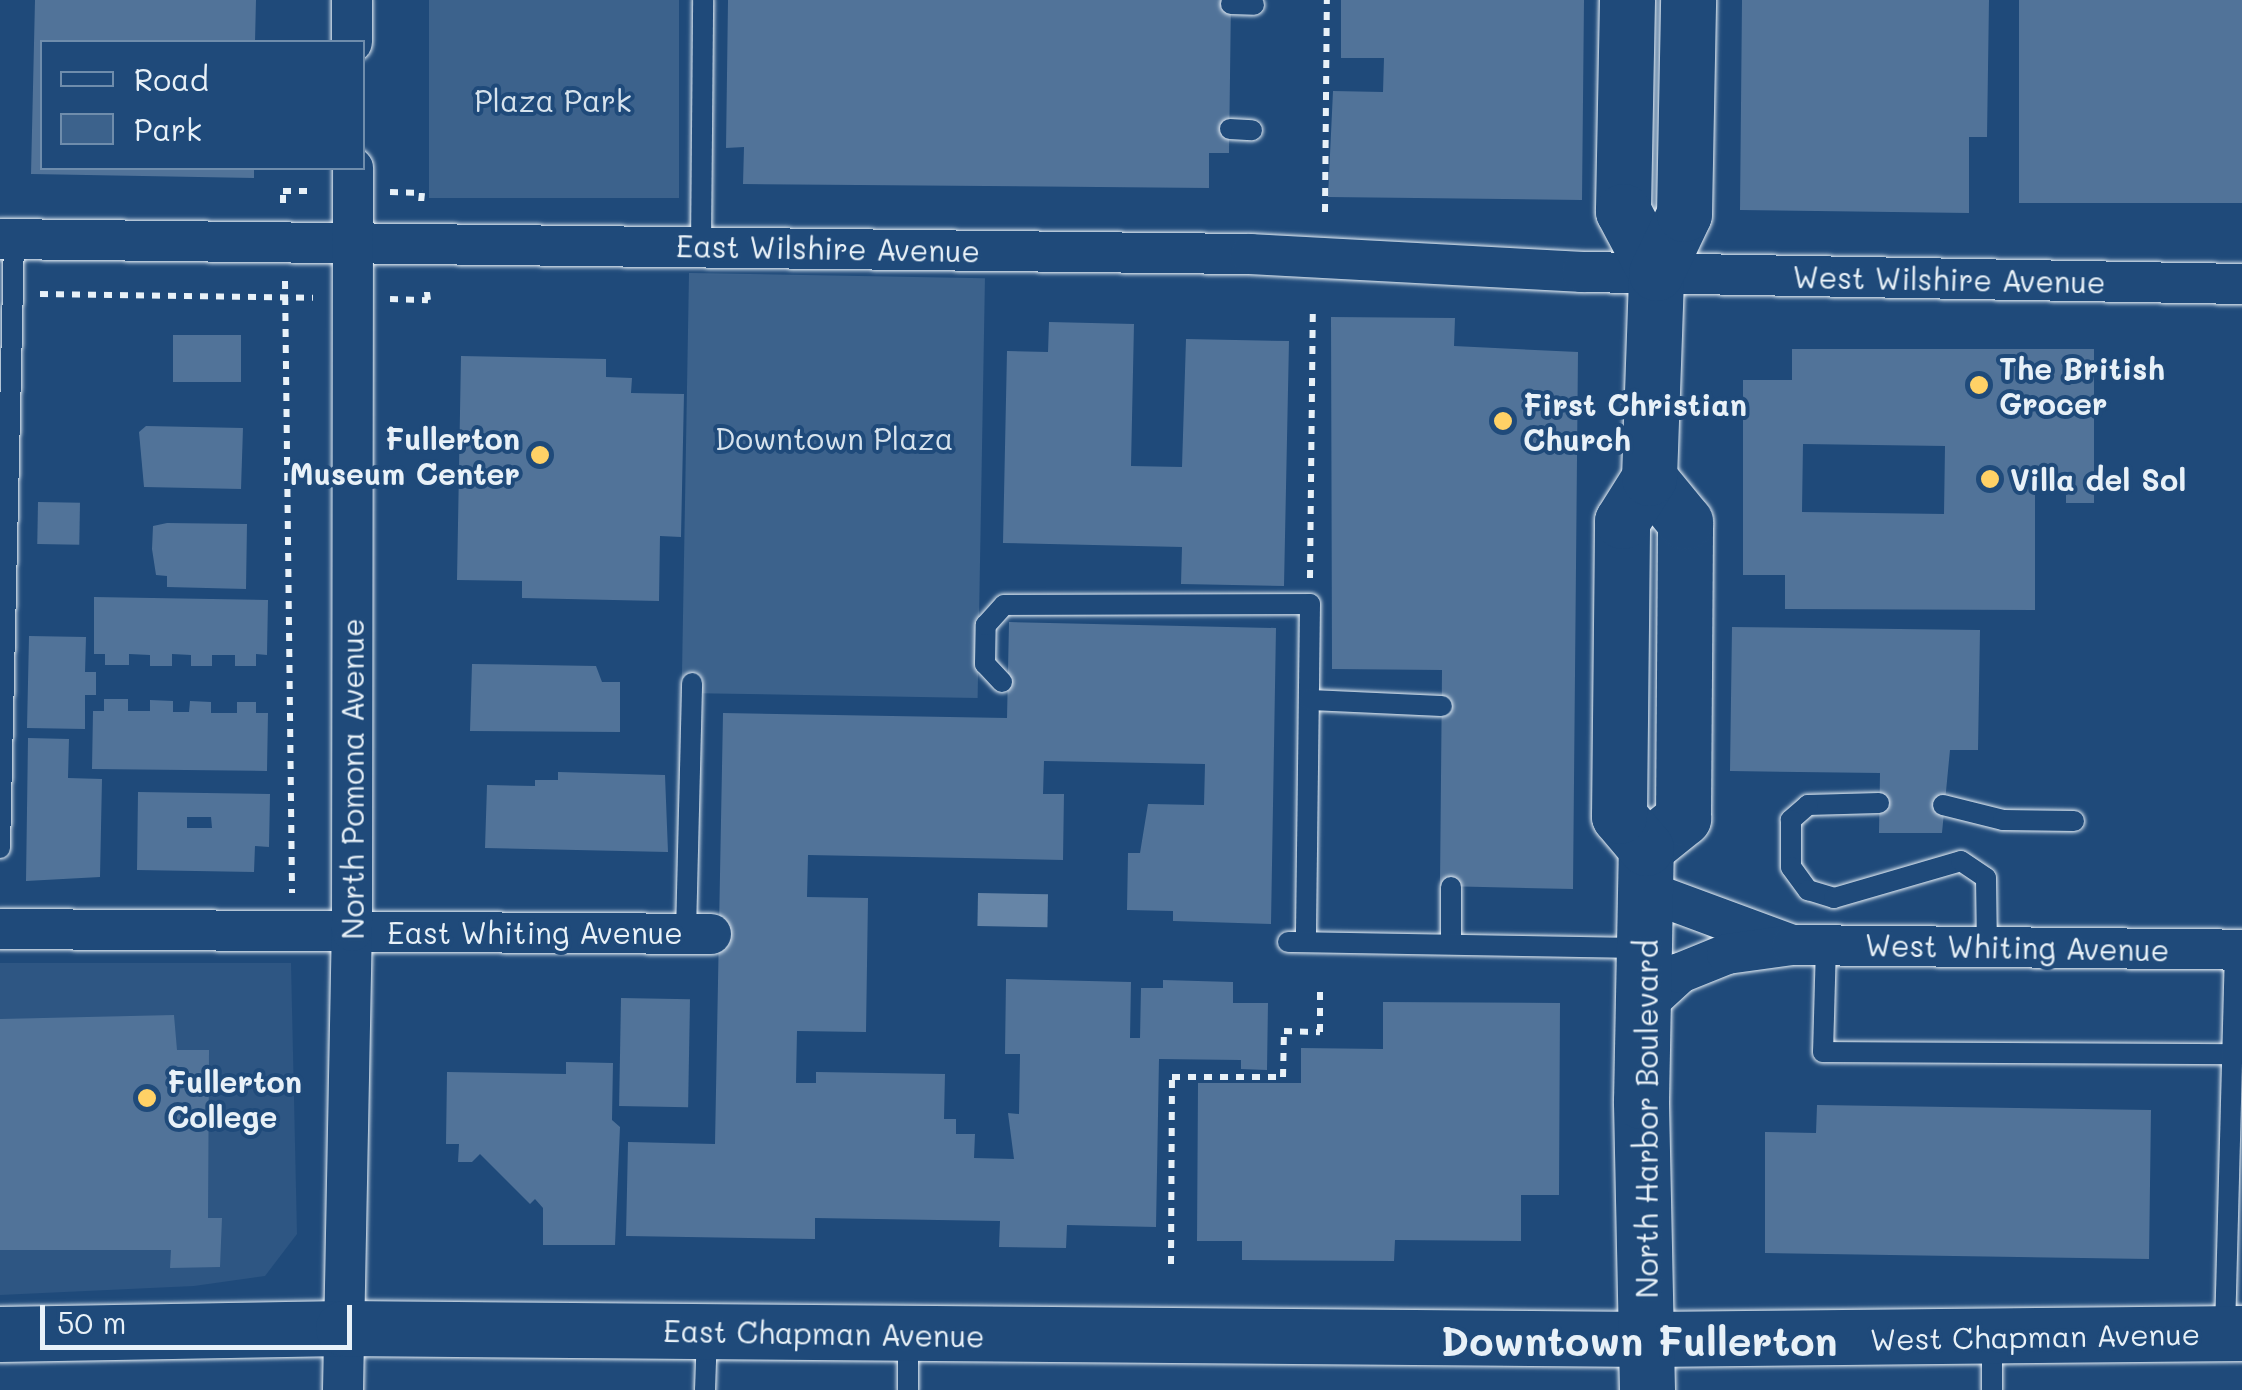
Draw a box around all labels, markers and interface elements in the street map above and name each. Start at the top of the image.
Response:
legend [40,40,365,170]
text: Road [134,59,209,99]
park label: Plaza Park [474,82,632,118]
text: Park [134,109,202,149]
street label: East Wilshire Avenue [676,227,980,269]
street label: West Wilshire Avenue [1792,258,2106,300]
place label: The British Grocer [1999,350,2165,420]
marker: The British Grocer [1968,374,1990,396]
place label: First Christian Church [1523,386,1747,456]
marker: First Christian Church [1492,410,1514,432]
place label: Fullerton Museum Center [290,420,520,490]
park label: Downtown Plaza [715,420,953,456]
marker: Fullerton Museum Center [529,444,551,466]
place label: Villa del Sol [2010,461,2186,497]
marker: Villa del Sol [1979,468,2001,490]
street label: North Pomona Avenue [334,618,370,940]
street label: East Whiting Avenue [387,914,683,950]
street label: West Whiting Avenue [1864,926,2170,968]
street label: North Harbor Boulevard [1628,940,1664,1298]
place label: Fullerton College [167,1063,302,1134]
marker: Fullerton College [136,1087,158,1109]
scale bar [45,1285,358,1347]
text: 50 m [57,1302,127,1342]
street label: East Chapman Avenue [663,1312,985,1354]
street label: West Chapman Avenue [1869,1315,2201,1357]
district label: Downtown Fullerton [1441,1316,1837,1364]

